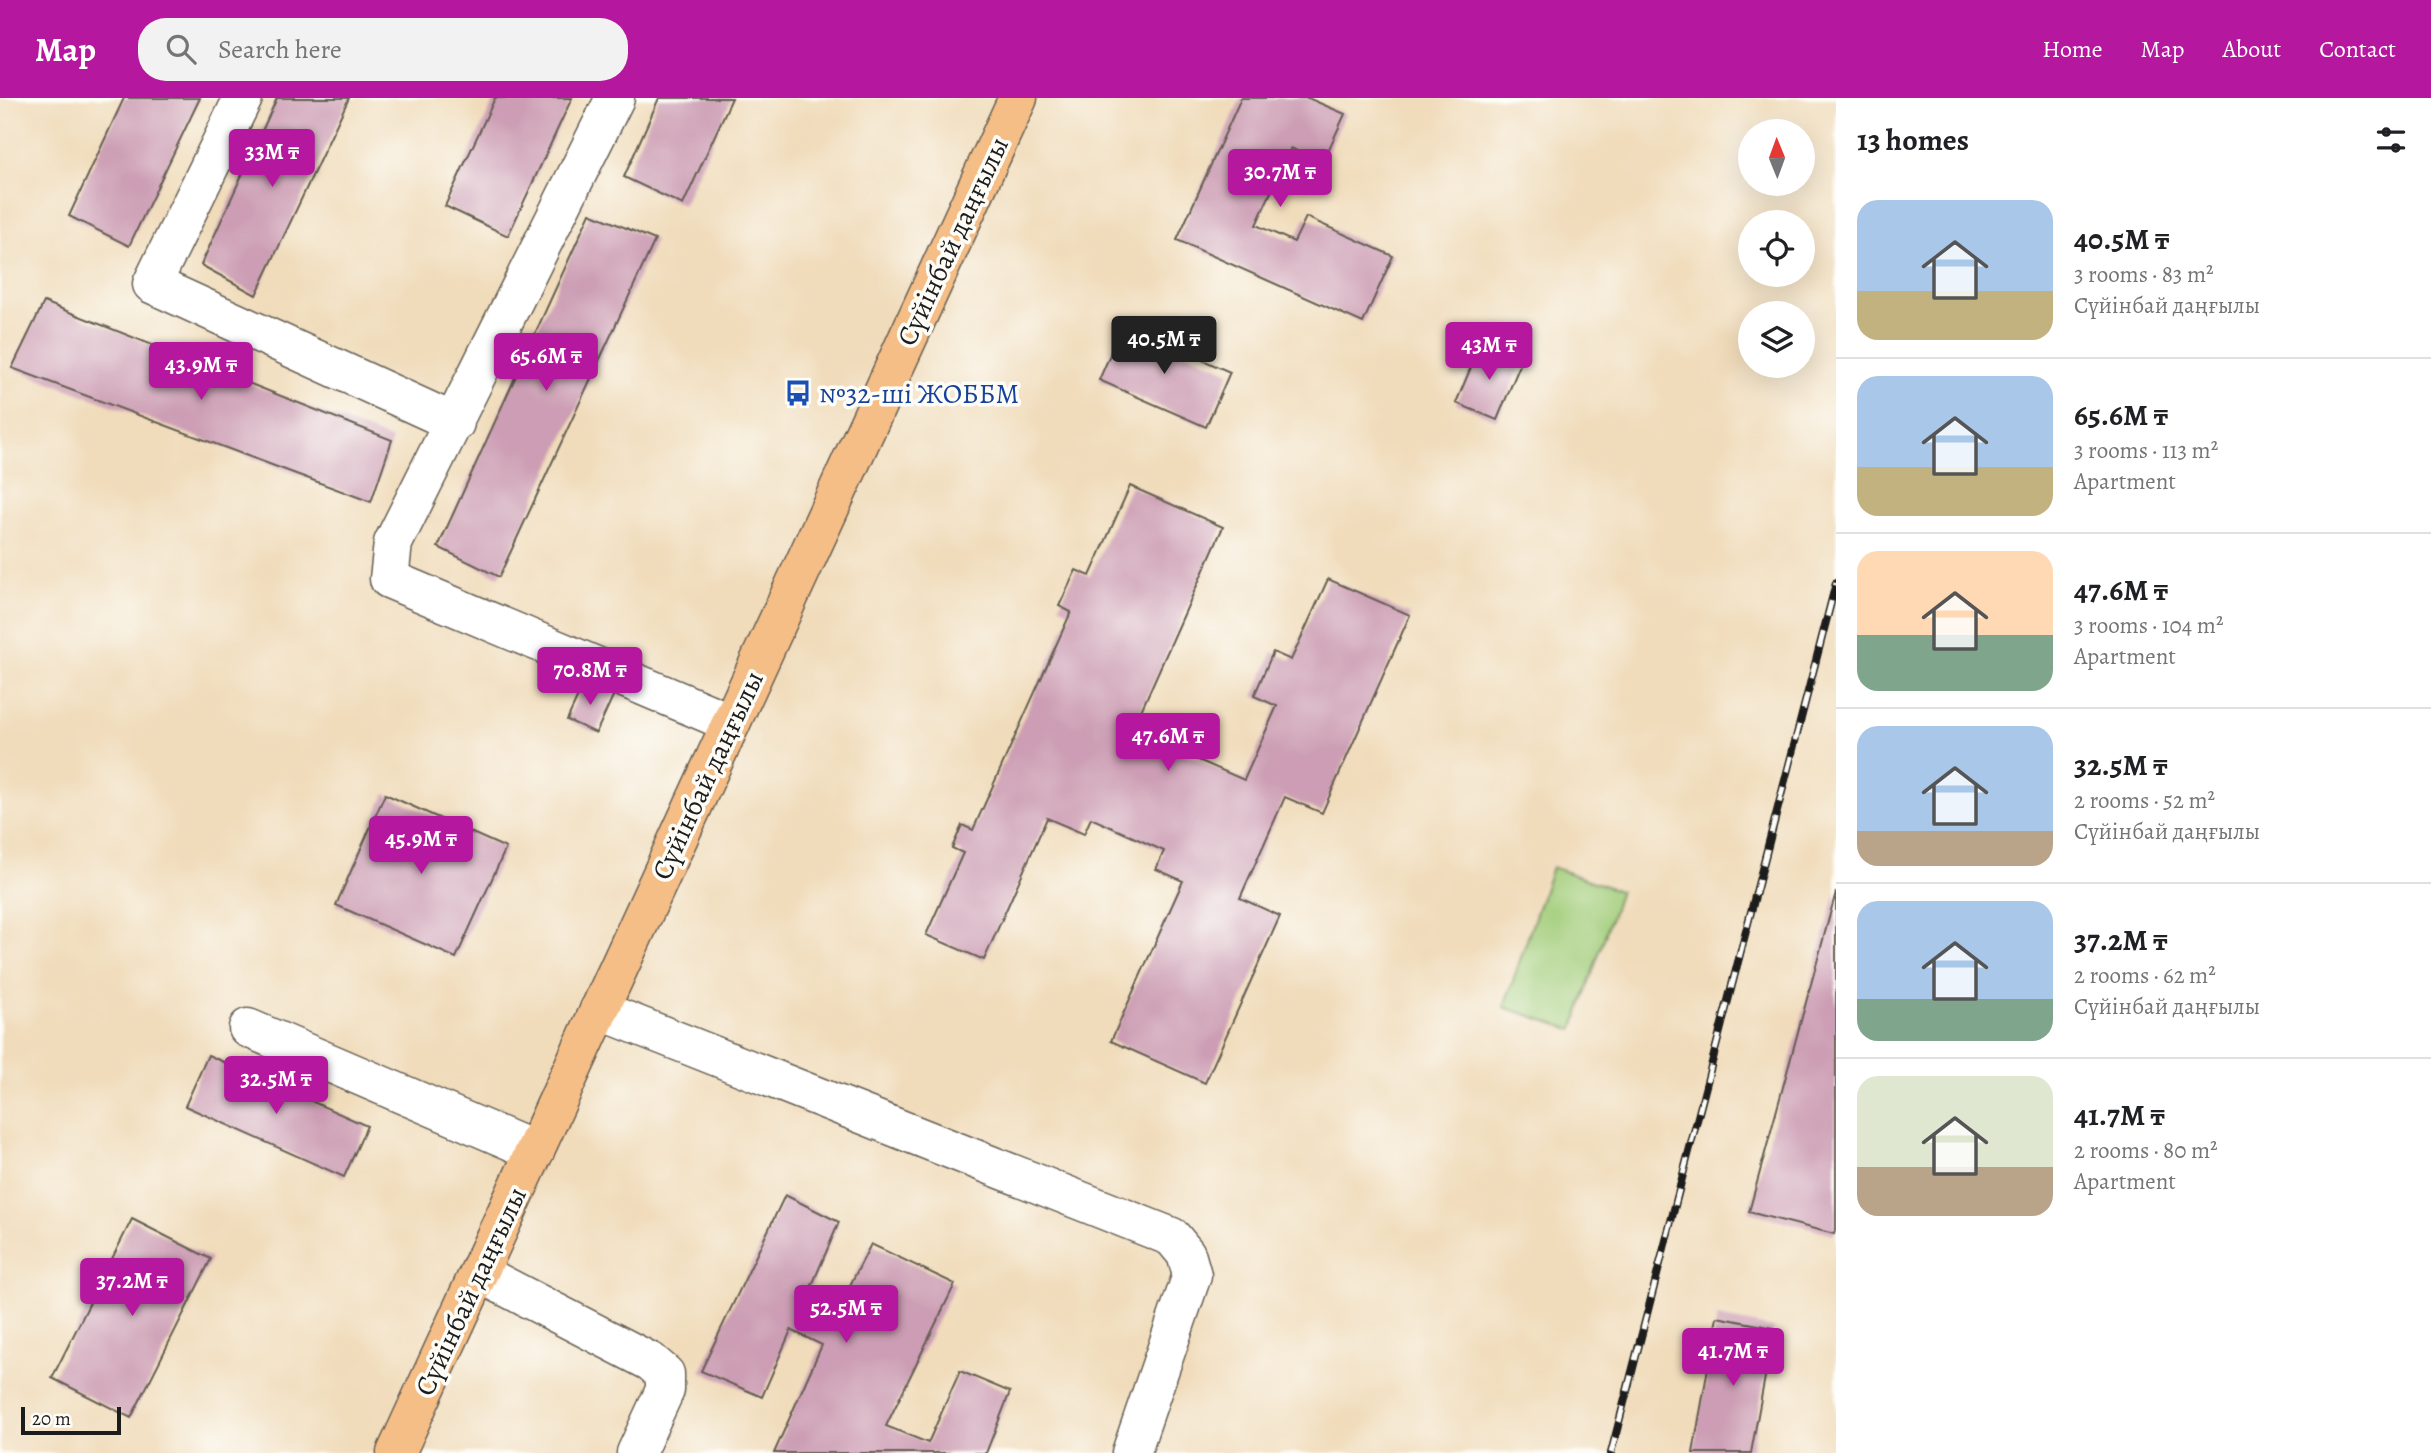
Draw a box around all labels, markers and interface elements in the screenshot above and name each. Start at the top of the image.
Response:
search box [138,18,628,81]
text: Map [35,27,96,72]
icon: search [162,30,200,68]
text: Search here [218,32,342,67]
text: Home [2042,33,2103,65]
text: Map [2141,33,2185,65]
text: About [2223,33,2281,65]
text: Contact [2319,33,2396,65]
north arrow [1738,119,1815,196]
map controls [1738,119,1815,378]
text: 13 homes [1857,120,1969,160]
icon: filters [2372,121,2410,159]
pin: 33M ₸ [223,130,321,189]
street label: Сүйінбай даңғылы [888,131,1018,352]
text: 33M ₸ [245,136,299,167]
pin: 30.7M ₸ [1215,150,1345,209]
text: 30.7M ₸ [1244,156,1316,187]
button: locate [1738,210,1815,287]
text: 40.5M ₸ [2074,219,2169,259]
icon: home [1913,228,1997,312]
text: 3 rooms · 83 m² [2074,259,2214,290]
text: Сүйінбай даңғылы [2074,290,2260,321]
button: layers [1738,301,1815,378]
pin: 40.5M ₸ [1099,316,1229,376]
pin: 43M ₸ [1440,322,1538,382]
text: 40.5M ₸ [1127,323,1201,354]
text: 43M ₸ [1461,329,1517,360]
pin: 65.6M ₸ [481,334,611,393]
text: 65.6M ₸ [510,340,582,371]
pin: 43.9M ₸ [136,342,266,402]
text: 43.9M ₸ [165,349,237,380]
place label: №32-ші ЖОББМ [819,375,1019,413]
bus stop icon: №32-ші ЖОББМ [783,378,813,408]
text: 65.6M ₸ [2074,395,2168,435]
icon: home [1913,404,1997,488]
text: 3 rooms · 113 m² [2074,435,2218,466]
text: Apartment [2074,466,2176,497]
text: 47.6M ₸ [2074,570,2168,610]
icon: home [1913,579,1997,663]
text: 3 rooms · 104 m² [2074,610,2223,641]
text: Apartment [2074,641,2176,672]
pin: 70.8M ₸ [525,648,655,707]
text: 70.8M ₸ [553,654,627,685]
street label: Сүйінбай даңғылы [643,665,773,886]
pin: 47.6M ₸ [1103,714,1233,773]
text: 47.6M ₸ [1132,720,1204,751]
text: 32.5M ₸ [2074,745,2168,785]
icon: home [1913,754,1997,838]
text: 2 rooms · 52 m² [2074,785,2215,816]
pin: 45.9M ₸ [356,816,486,876]
text: Сүйінбай даңғылы [2074,816,2260,847]
text: 45.9M ₸ [385,823,457,854]
text: 37.2M ₸ [2074,920,2168,960]
icon: home [1913,929,1997,1013]
text: 2 rooms · 62 m² [2074,960,2216,991]
text: Сүйінбай даңғылы [2074,991,2260,1022]
pin: 32.5M ₸ [211,1056,341,1116]
text: 32.5M ₸ [240,1063,312,1094]
text: 41.7M ₸ [2074,1095,2165,1135]
icon: home [1913,1104,1997,1188]
text: 2 rooms · 80 m² [2074,1135,2218,1166]
text: Apartment [2074,1166,2176,1197]
street label: Сүйінбай даңғылы [406,1181,536,1402]
pin: 37.2M ₸ [67,1258,197,1318]
text: 37.2M ₸ [96,1265,168,1296]
pin: 52.5M ₸ [781,1286,911,1345]
text: 52.5M ₸ [810,1292,882,1323]
pin: 41.7M ₸ [1668,1328,1798,1388]
text: 41.7M ₸ [1698,1335,1768,1366]
scale bar [21,1404,121,1436]
text: 20 m [32,1406,71,1432]

